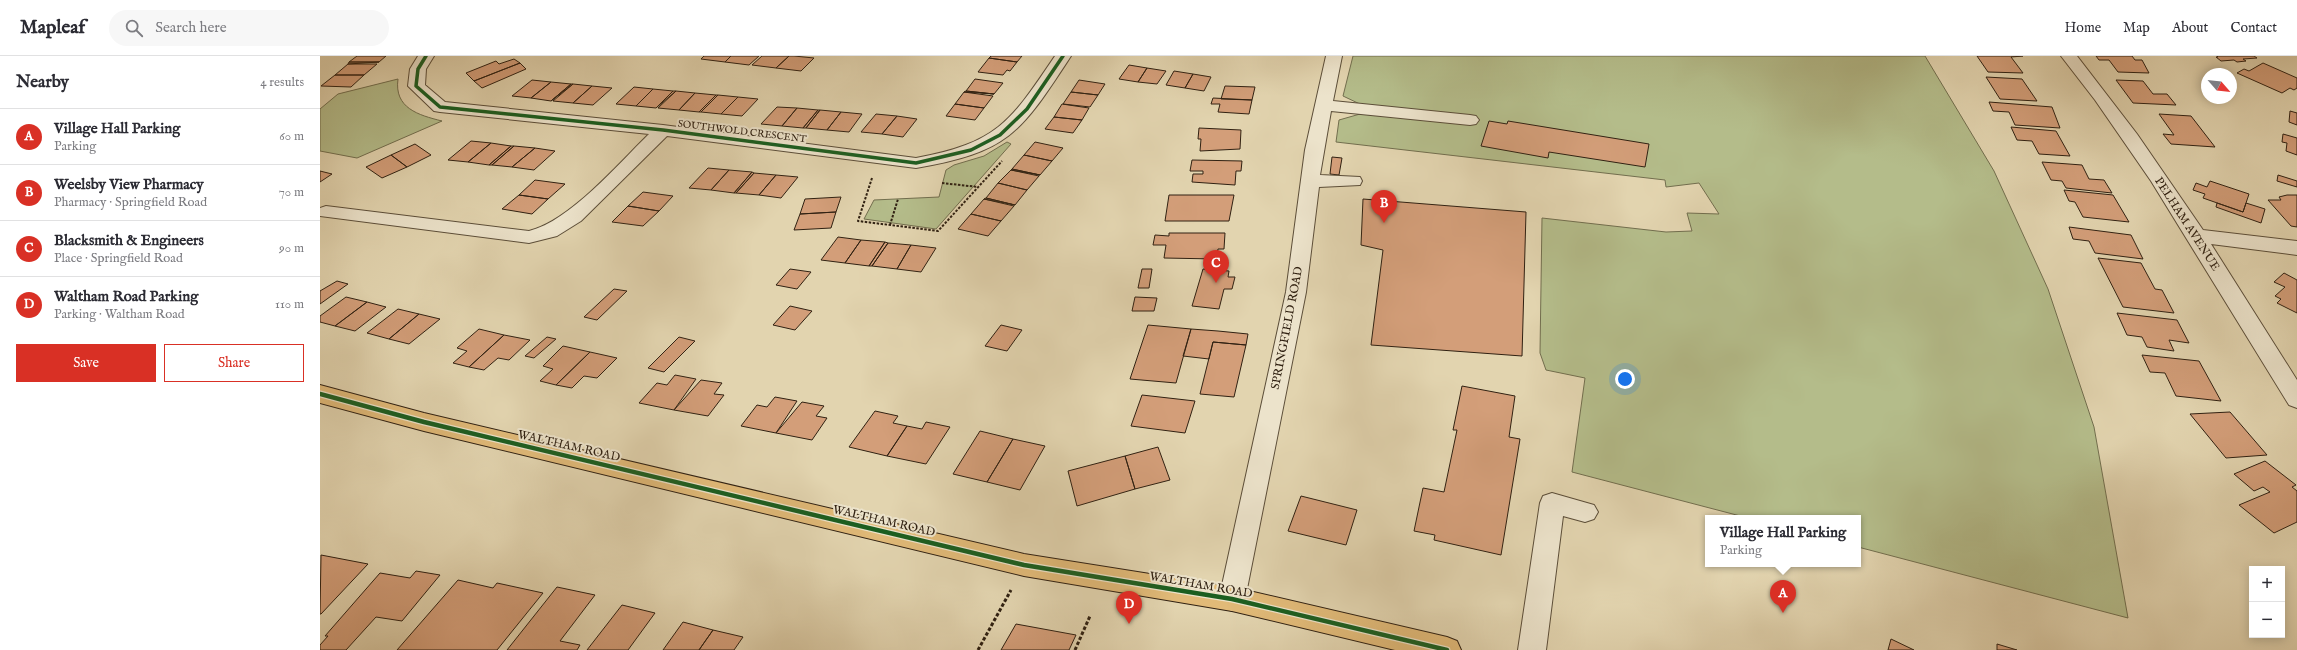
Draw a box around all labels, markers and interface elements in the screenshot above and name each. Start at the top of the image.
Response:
search box [109,10,389,46]
text: Mapleaf [20,16,85,40]
icon: search [123,17,145,39]
text: Search here [155,18,227,37]
text: Home [2065,19,2101,37]
text: Map [2123,19,2150,37]
text: About [2172,19,2208,37]
text: Contact [2230,19,2277,37]
north arrow [2201,68,2237,104]
text: Nearby [16,72,69,93]
text: 4 results [260,74,304,91]
street label: SOUTHWOLD CRESCENT [677,118,808,146]
text: Village Hall Parking [54,119,180,138]
text: A [25,128,33,145]
text: 60 m [279,128,304,145]
text: Parking [54,138,96,155]
street label: PELHAM AVENUE [2151,174,2223,274]
text: Weelsby View Pharmacy [54,175,204,194]
text: B [25,184,33,201]
text: 70 m [279,184,304,201]
pin: B [1371,190,1397,223]
text: Pharmacy · Springfield Road [54,194,207,211]
text: Blacksmith & Engineers [54,231,204,250]
text: C [24,240,34,257]
text: 90 m [279,240,304,257]
text: Place · Springfield Road [54,250,183,267]
pin: C [1203,250,1229,283]
street label: SPRINGFIELD ROAD [1268,265,1306,391]
text: Waltham Road Parking [54,287,198,306]
text: D [24,296,34,313]
text: 110 m [275,296,304,313]
text: Parking · Waltham Road [54,306,185,323]
button: Save [16,344,156,382]
button: Share [164,344,304,382]
your location [1615,369,1635,389]
street label: WALTHAM ROAD [516,427,622,465]
street label: WALTHAM ROAD [831,502,937,540]
popup [1705,515,1861,567]
text: Village Hall Parking [1720,523,1846,542]
text: Parking [1720,542,1762,559]
map controls [2249,566,2285,638]
button: + [2249,566,2285,602]
street label: WALTHAM ROAD [1148,569,1254,602]
pin: A [1770,580,1796,613]
pin: D [1116,591,1142,624]
button: − [2249,602,2285,638]

